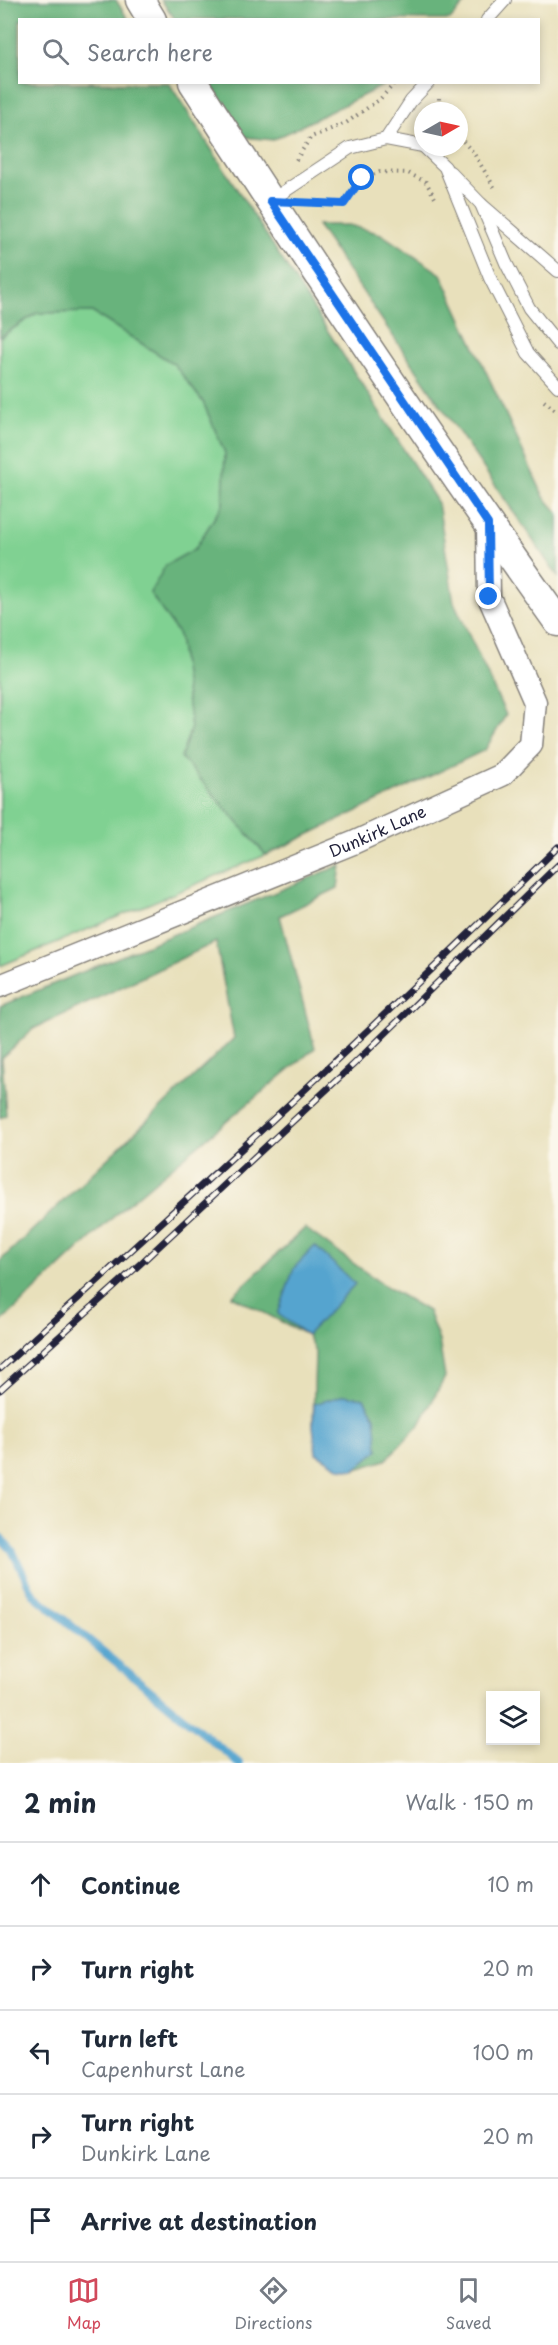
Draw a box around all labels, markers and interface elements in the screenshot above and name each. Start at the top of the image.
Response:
search box [18,18,540,84]
icon: search [39,35,72,68]
text: Search here [87,35,213,68]
north arrow [414,102,468,156]
route start [348,164,374,190]
route end [475,583,501,609]
street label: Dunkirk Lane [325,798,429,863]
map controls [486,1691,540,1745]
button: layers [486,1691,540,1745]
text: 2 min [24,1783,97,1822]
text: Walk · 150 m [405,1787,534,1817]
icon: ahead [24,1868,57,1901]
text: Continue [81,1868,180,1901]
text: 10 m [487,1869,534,1899]
icon: right [24,1952,57,1985]
text: Turn right [81,1952,194,1985]
text: 20 m [482,1953,534,1983]
text: Turn left [81,2021,178,2054]
icon: left [24,2036,57,2069]
text: 100 m [473,2037,534,2067]
text: Capenhurst Lane [81,2054,246,2084]
text: Turn right [81,2105,194,2138]
icon: right [24,2120,57,2153]
text: 20 m [482,2121,534,2151]
text: Dunkirk Lane [81,2138,211,2168]
icon: arrive [24,2204,57,2237]
text: Arrive at destination [81,2204,317,2237]
tab: Map [67,2274,101,2334]
tab: Directions [234,2274,312,2334]
tab: Saved [446,2274,491,2334]

